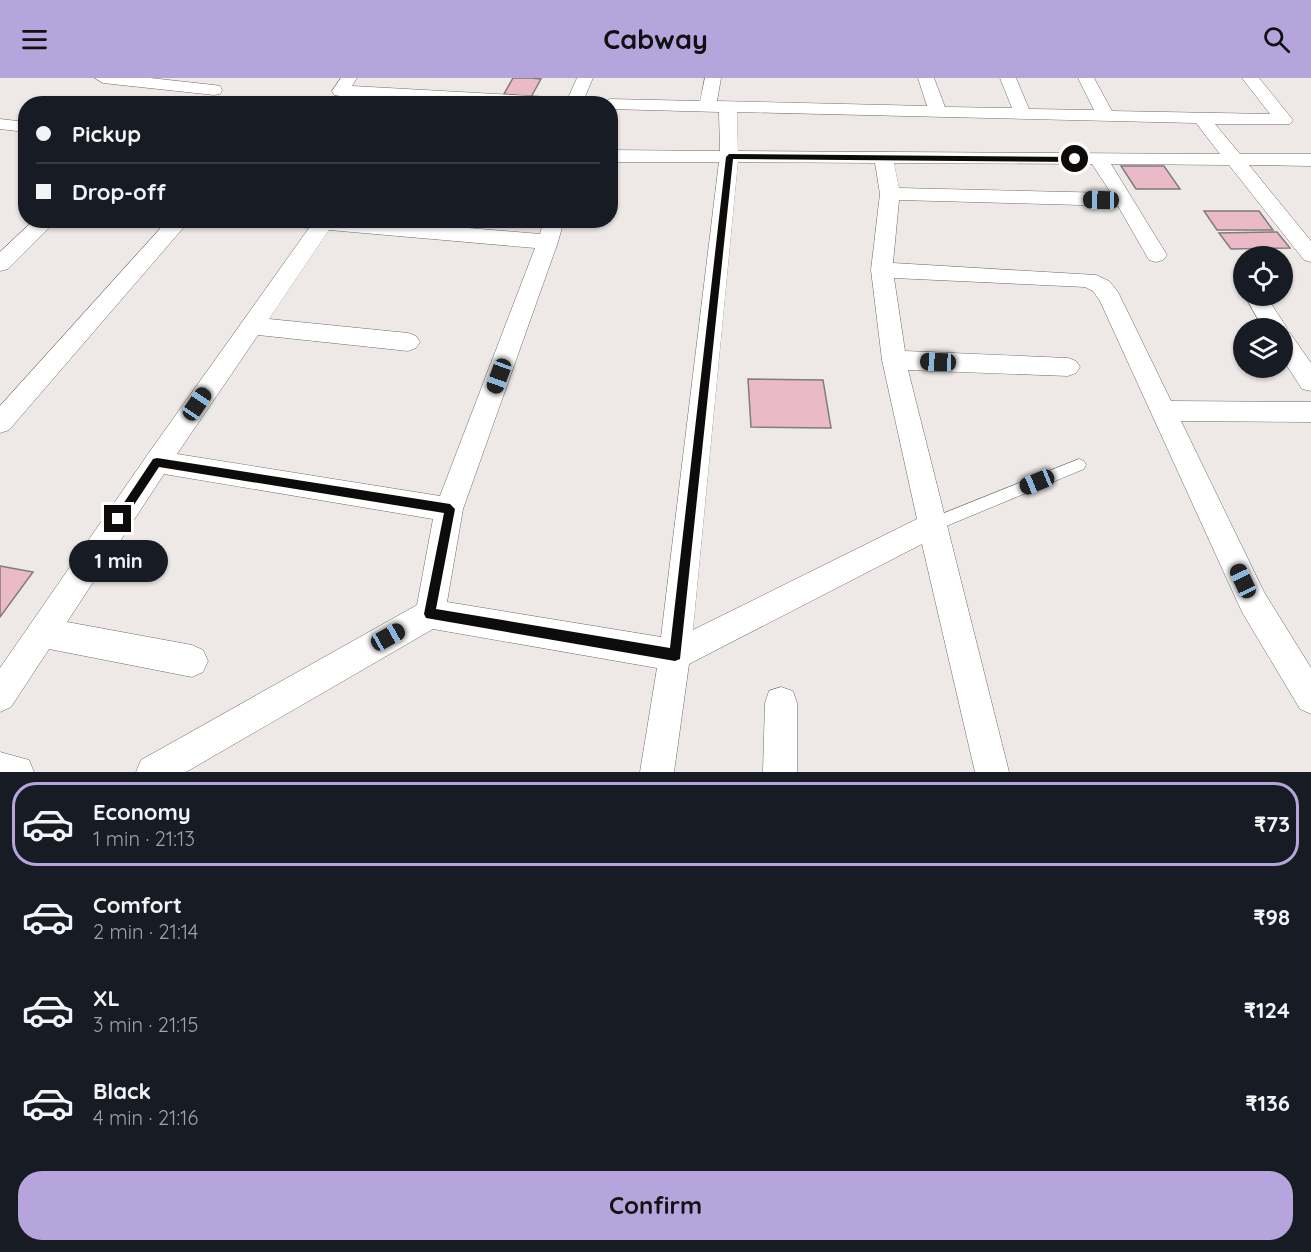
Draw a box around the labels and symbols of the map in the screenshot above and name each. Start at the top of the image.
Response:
route start [1061,145,1088,172]
car [1083,191,1119,209]
car [920,352,956,372]
car [484,356,514,396]
car [179,384,215,424]
car [1017,467,1057,497]
route end [104,505,131,532]
callout: 1 min [68,540,168,582]
car [1227,561,1259,601]
car [368,620,408,654]

